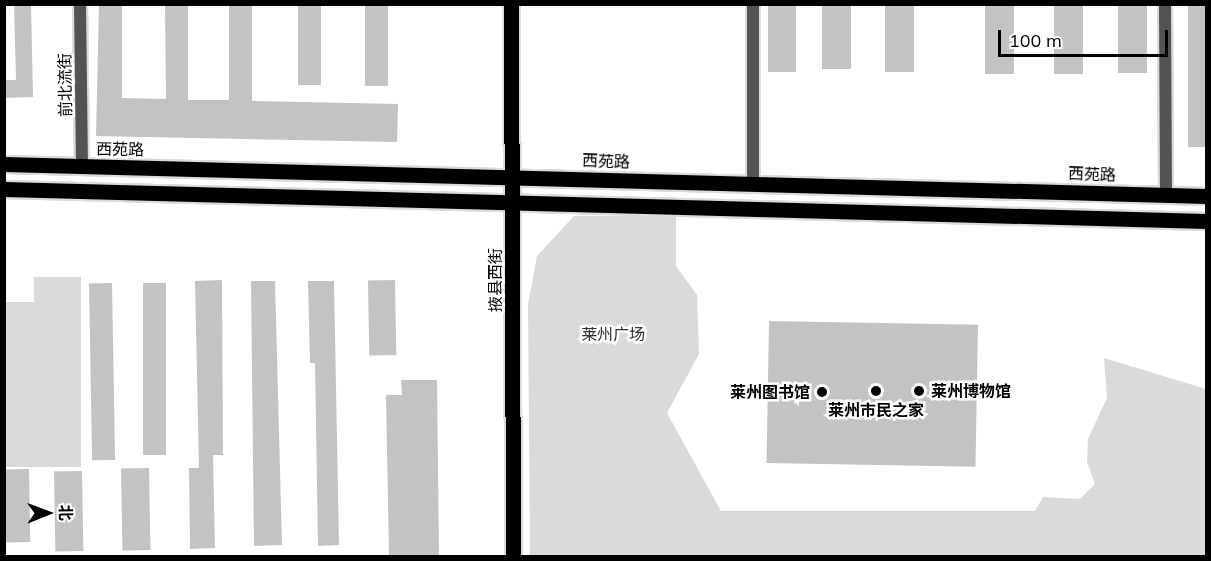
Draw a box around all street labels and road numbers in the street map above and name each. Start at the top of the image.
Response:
street label: 前北流街 [55,53,75,117]
street label: 西苑路 [96,139,144,159]
street label: 西苑路 [582,151,630,171]
street label: 西苑路 [1068,164,1116,184]
street label: 掖县西街 [485,248,505,312]

